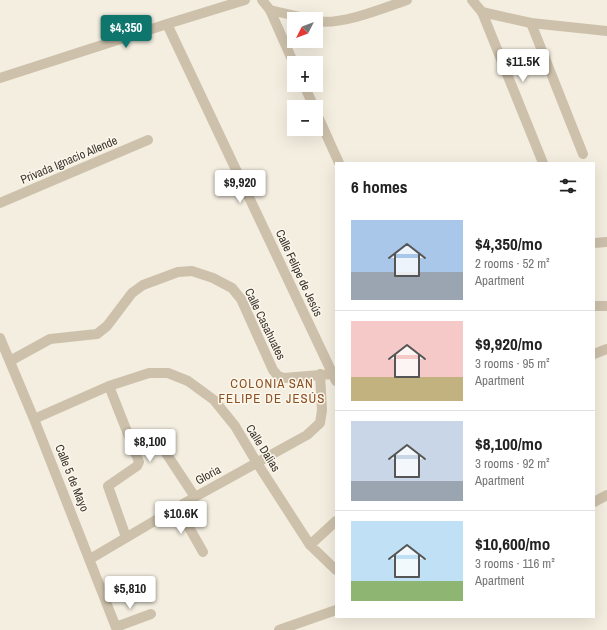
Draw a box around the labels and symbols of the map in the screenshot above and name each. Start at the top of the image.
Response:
north arrow [287,12,323,48]
pin: $4,350 [93,15,159,49]
pin: $11.5K [490,49,556,83]
street label: Privada Ignacio Allende [18,132,120,188]
pin: $9,920 [207,170,273,204]
street label: Calle Felipe de Jesús [272,227,326,319]
street label: Calle Casahuates [241,286,289,362]
district label: COLONIA SAN FELIPE DE JESÚS [219,375,325,407]
street label: Calle Dalias [242,421,284,475]
pin: $8,100 [117,429,183,463]
street label: Calle 5 de Mayo [51,442,93,514]
street label: Gloria [192,461,224,488]
pin: $10.6K [148,501,214,535]
pin: $5,810 [97,576,163,610]

